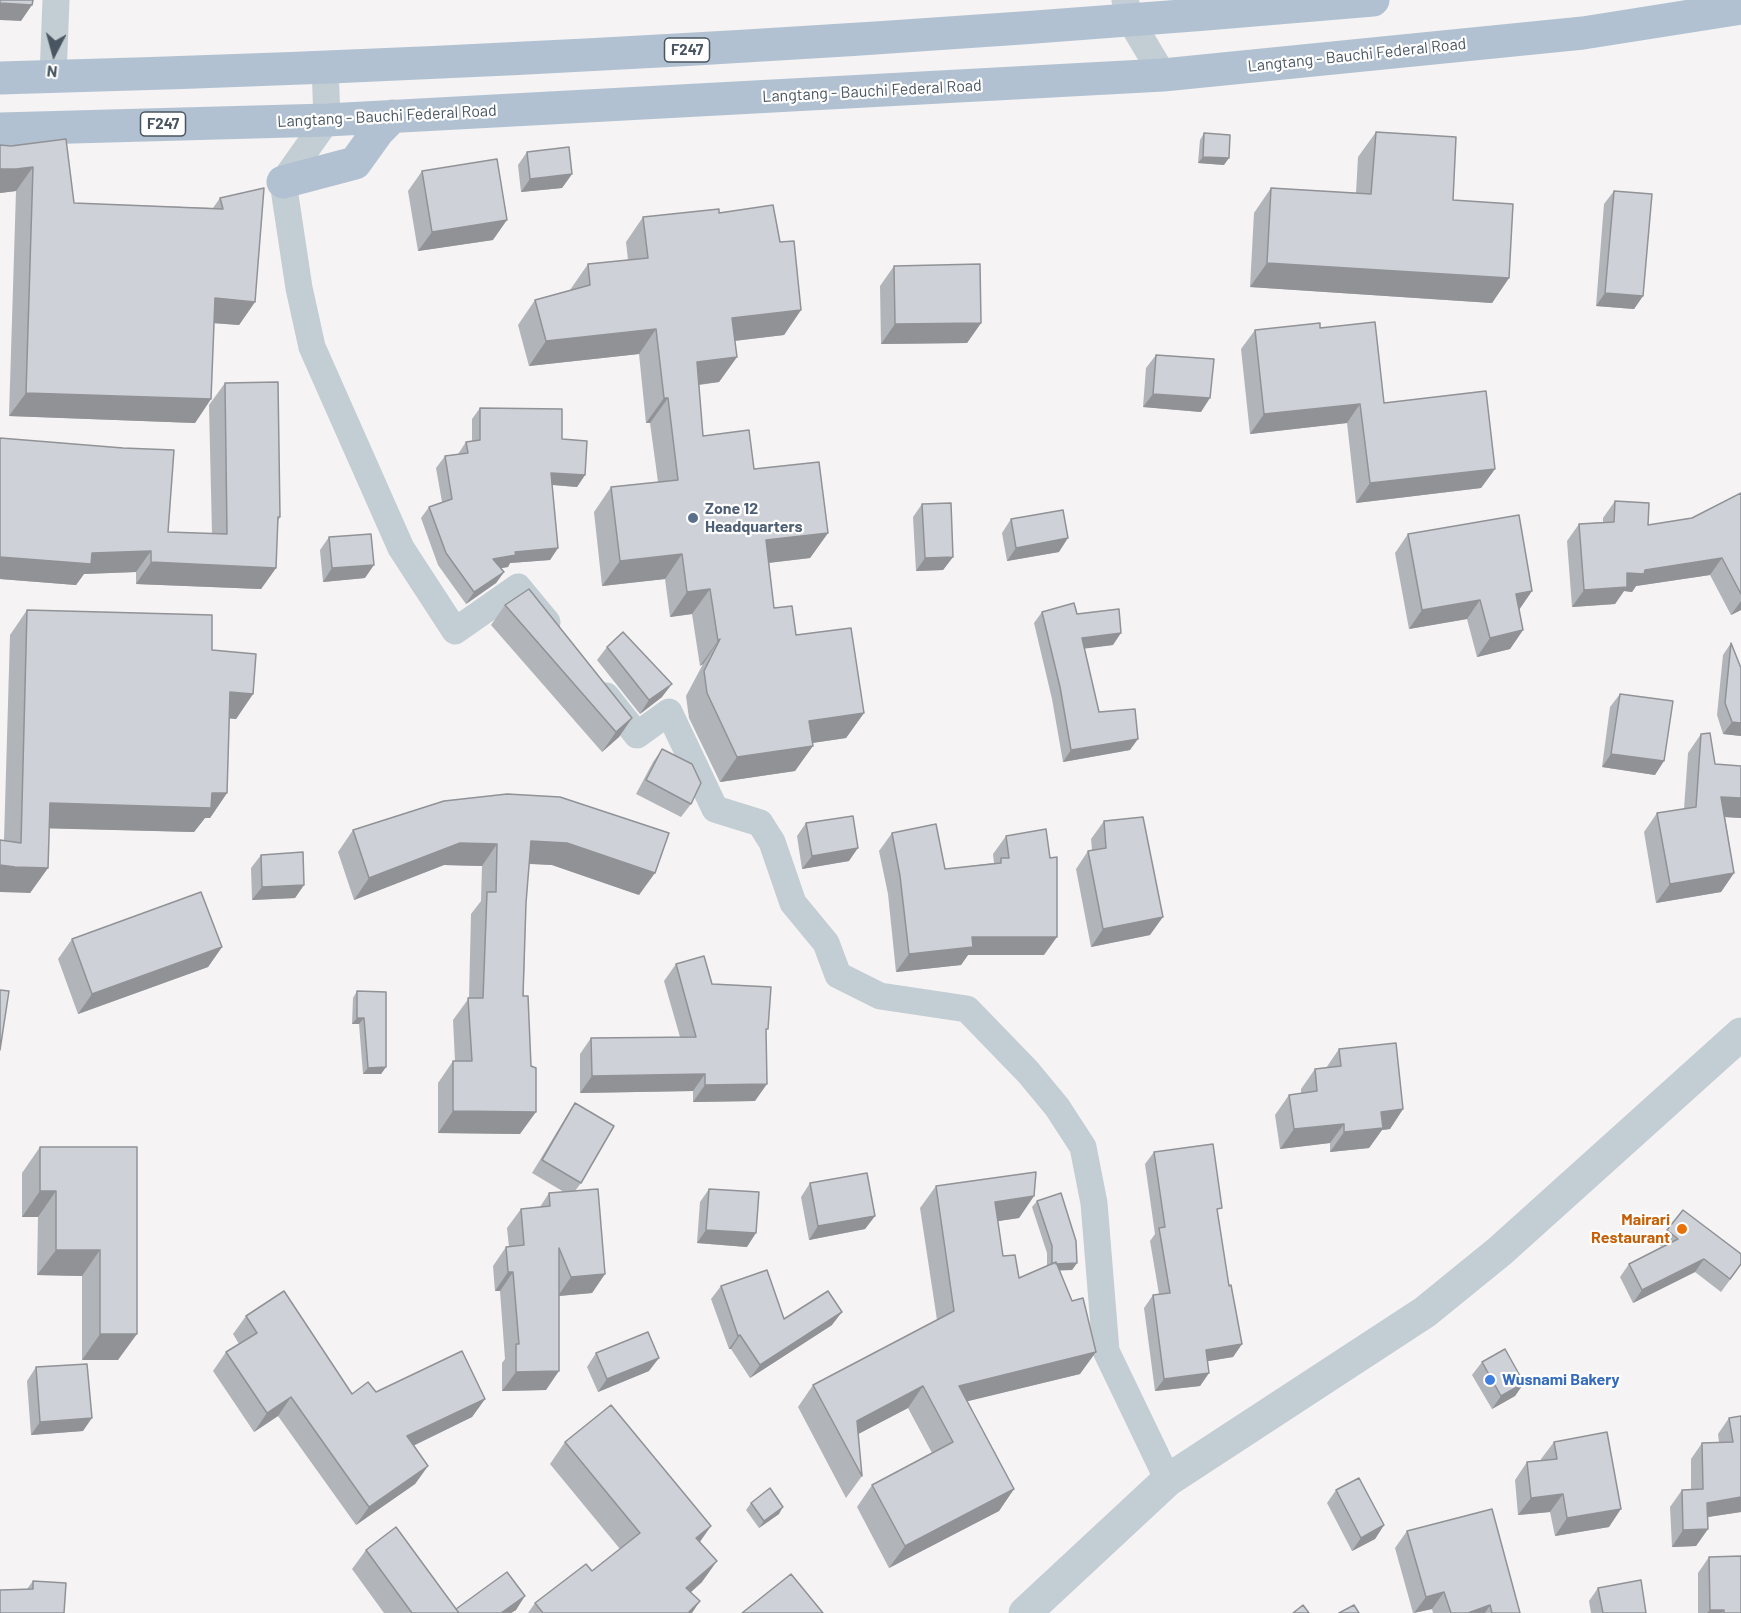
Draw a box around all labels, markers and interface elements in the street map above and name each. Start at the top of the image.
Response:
north arrow [24,24,84,84]
street label: Langtang - Bauchi Federal Road [1247,34,1467,76]
road number: F247 [664,38,710,62]
text: N [46,62,58,82]
street label: Langtang - Bauchi Federal Road [762,76,982,106]
street label: Langtang - Bauchi Federal Road [277,101,497,131]
road number: F247 [140,112,186,136]
place label: Zone 12 Headquarters [705,499,802,537]
marker: Zone 12 Headquarters [686,511,700,525]
place label: Mairari Restaurant [1591,1210,1670,1248]
marker: Mairari Restaurant [1675,1222,1689,1236]
place label: Wusnami Bakery [1502,1370,1620,1390]
marker: Wusnami Bakery [1483,1373,1497,1387]

